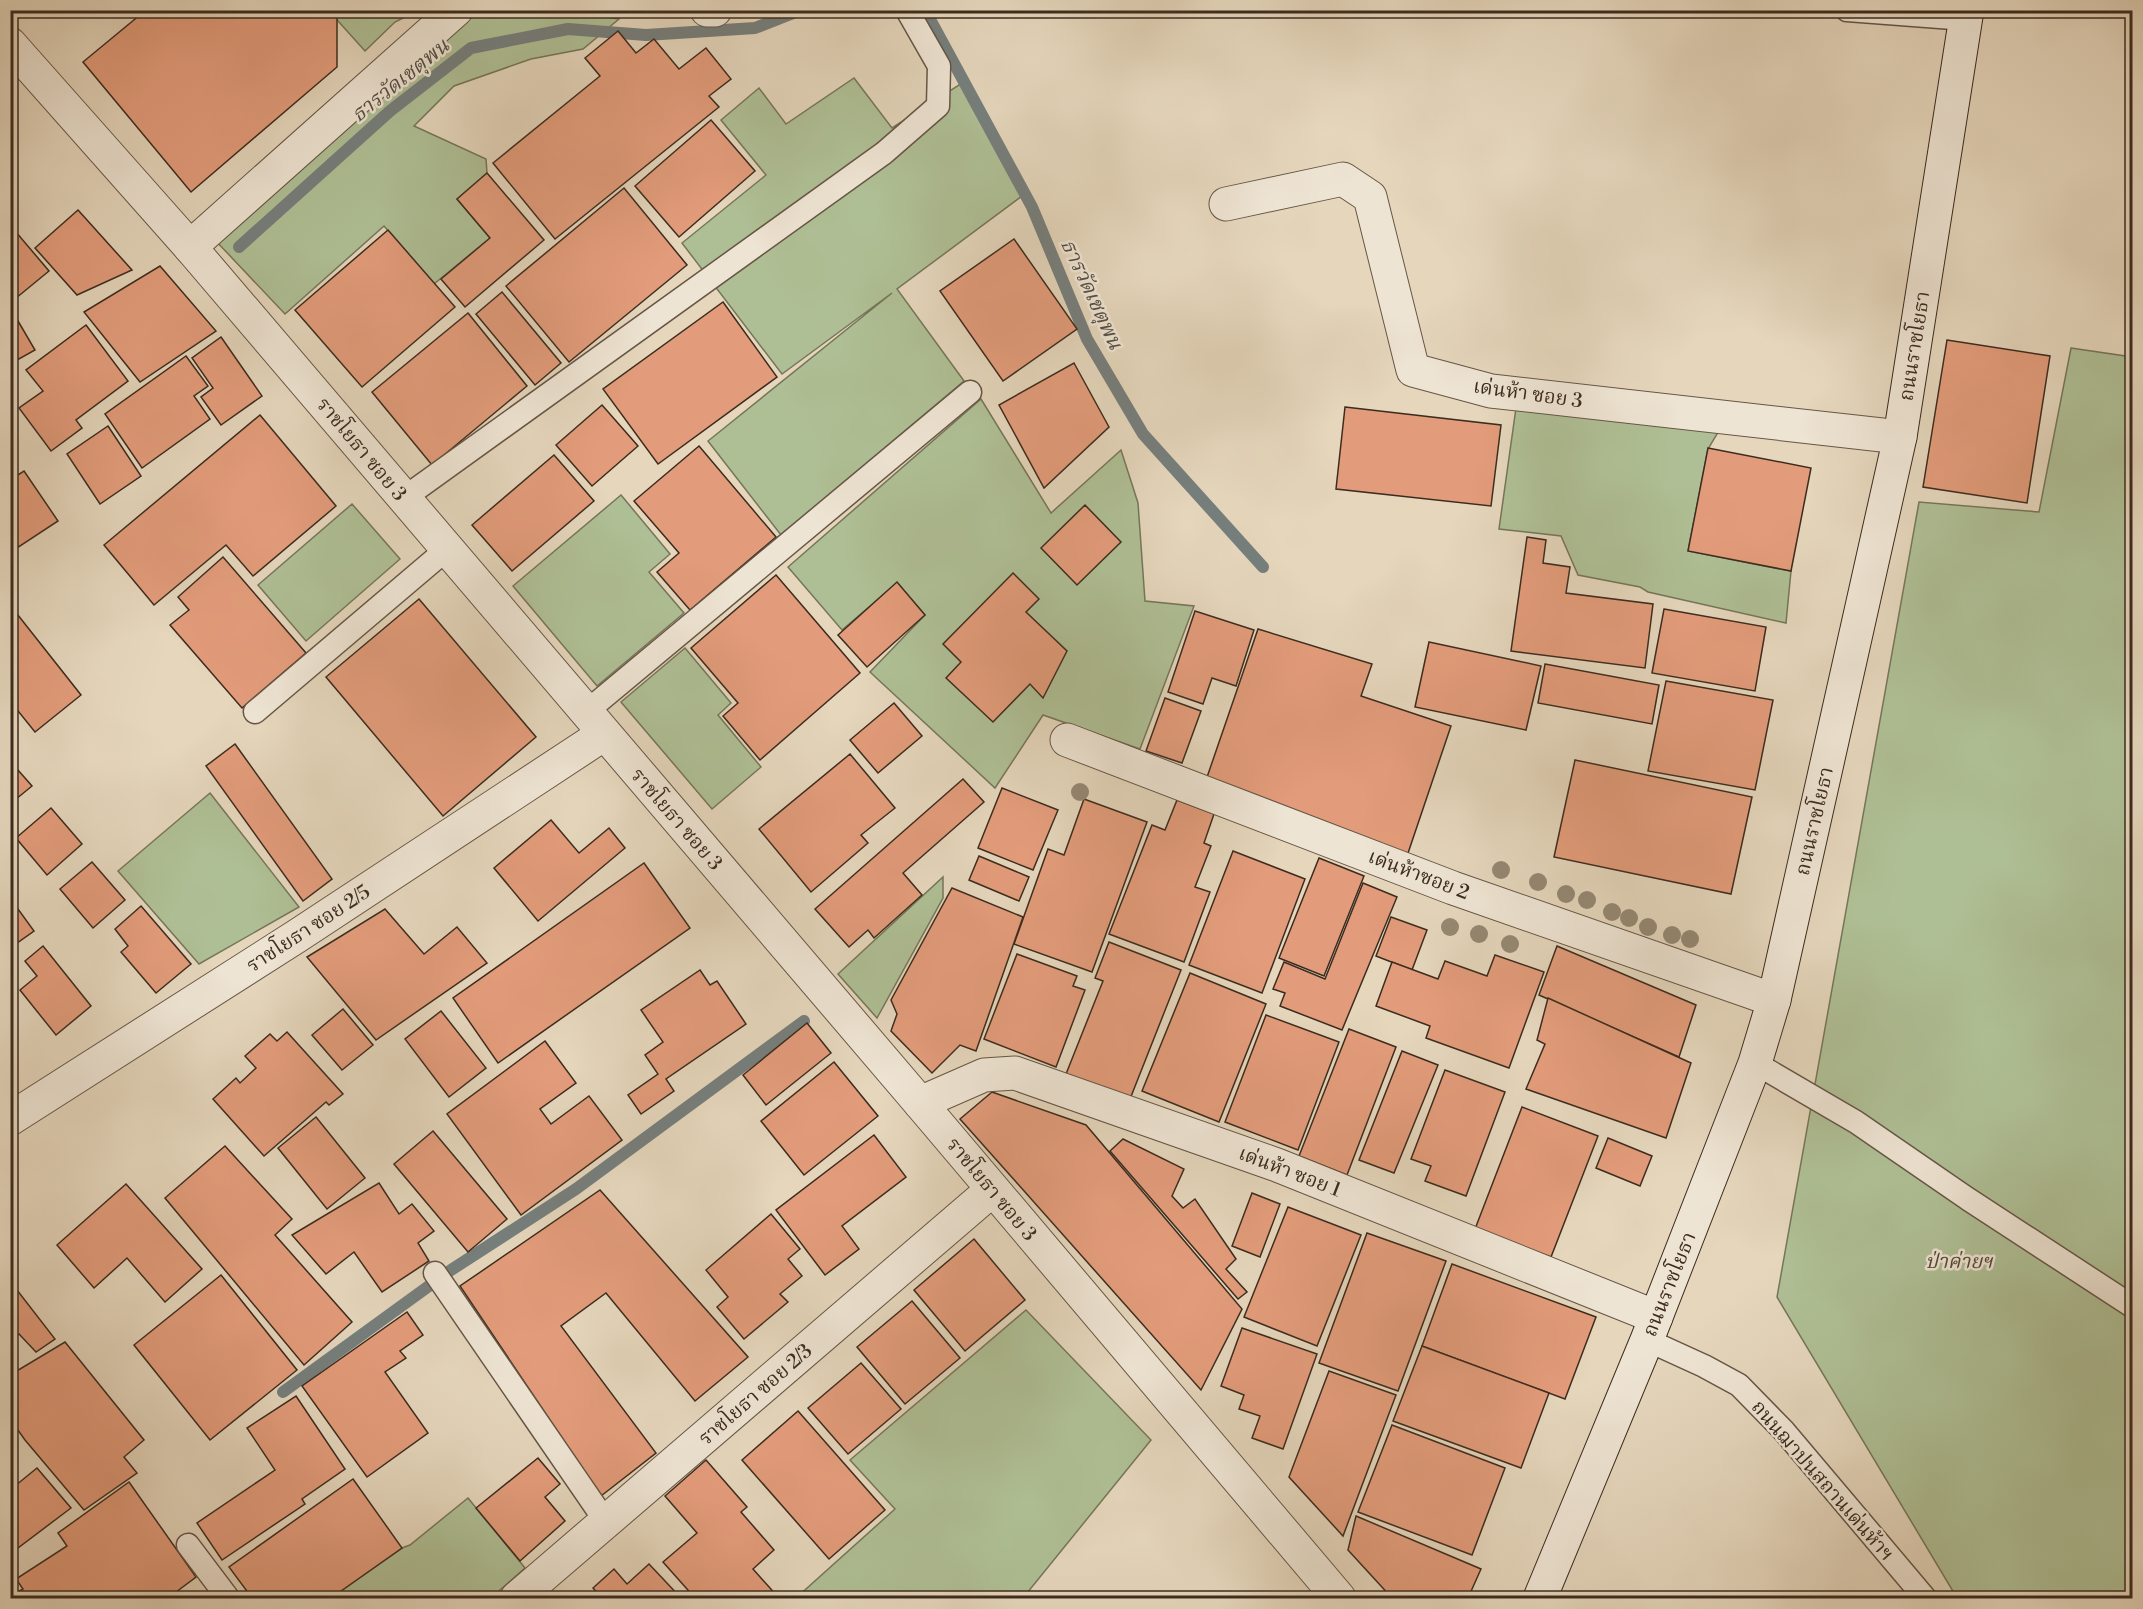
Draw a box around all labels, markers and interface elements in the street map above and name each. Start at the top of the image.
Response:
water label: ธารวัดเชตุพน [346,33,455,128]
water label: ธารวัดเชตุพน [1054,235,1128,354]
street label: ถนนราชโยธา [1892,289,1936,403]
street label: เด่นห้า ซอย 3 [1471,374,1584,415]
street label: ราชโยธา ซอย 3 [310,391,414,507]
street label: ราชโยธา ซอย 3 [625,762,729,876]
street label: ถนนราชโยธา [1788,764,1840,878]
street label: เด่นห้าซอย 2 [1364,845,1473,906]
street label: ราชโยธา ซอย 2/5 [241,877,375,979]
street label: ราชโยธา ซอย 3 [940,1131,1044,1247]
street label: เด่นห้า ซอย 1 [1235,1141,1345,1204]
street label: ถนนราชโยธา [1635,1227,1703,1341]
park label: ป่าค่ายฯ [1925,1250,1993,1275]
street label: ราชโยธา ซอย 2/3 [692,1337,818,1451]
street label: ถนนฌาปนสถานเด่นห้าฯ [1745,1395,1899,1567]

